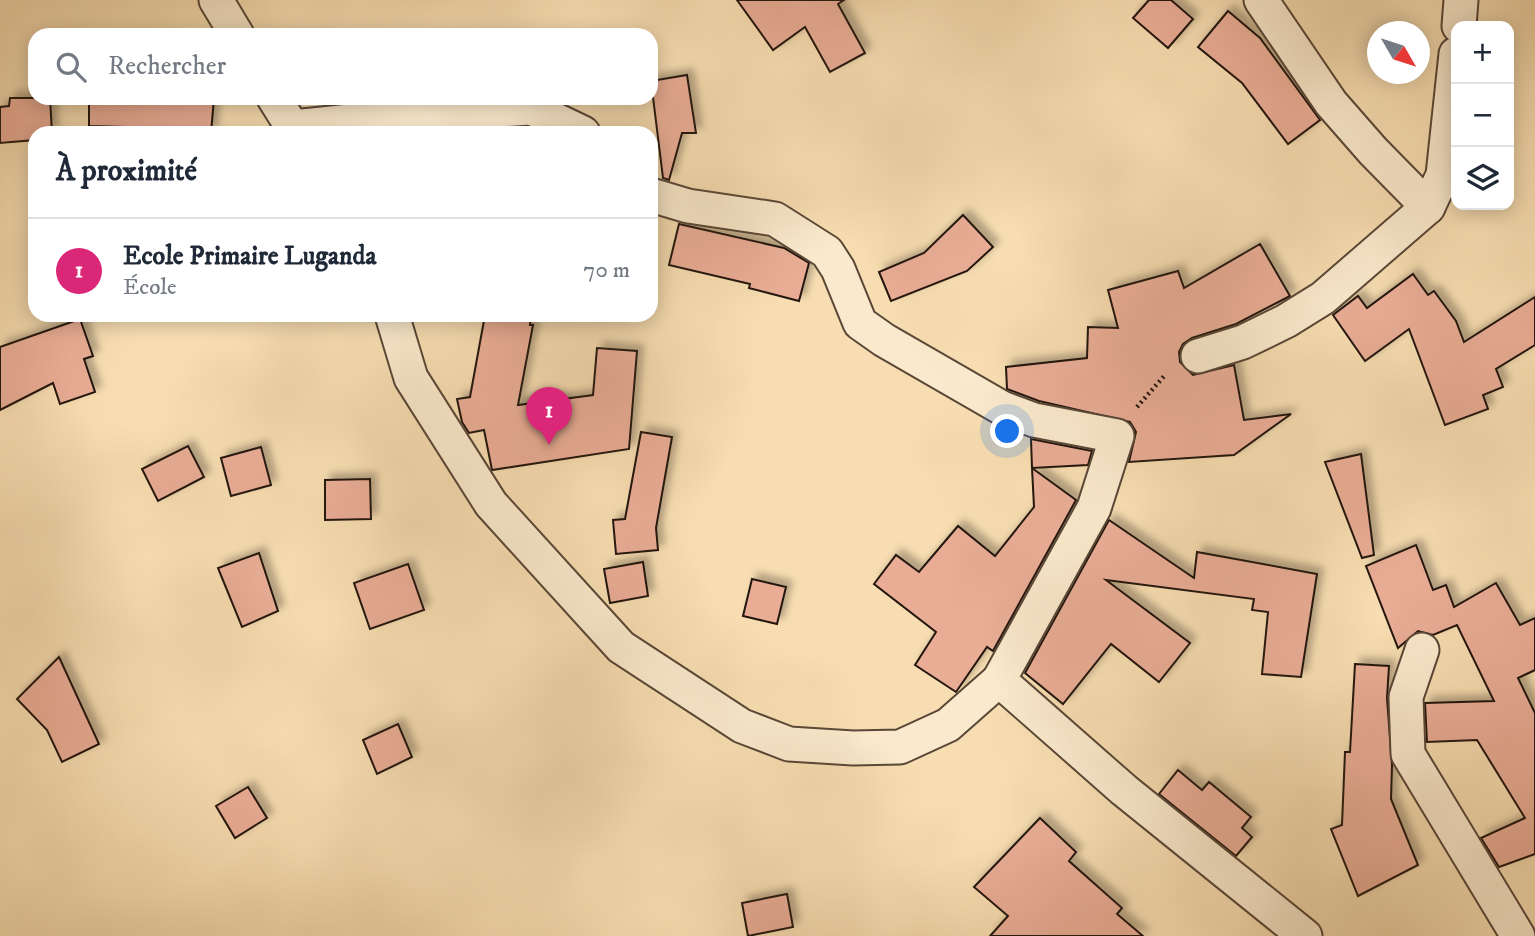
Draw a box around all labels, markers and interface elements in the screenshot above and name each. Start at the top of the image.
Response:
north arrow [1367,21,1430,84]
map controls [1451,21,1514,210]
button: + [1451,21,1514,84]
search box [28,28,658,105]
icon: search [52,48,90,86]
text: Rechercher [108,50,226,83]
button: − [1451,84,1514,147]
button: layers [1451,147,1514,210]
text: À proximité [56,153,197,190]
text: Ecole Primaire Luganda [123,240,377,273]
text: 1 [75,256,83,285]
text: 70 m [583,256,630,285]
text: École [123,273,177,302]
pin: 1 [526,387,572,445]
your location [990,414,1024,448]

